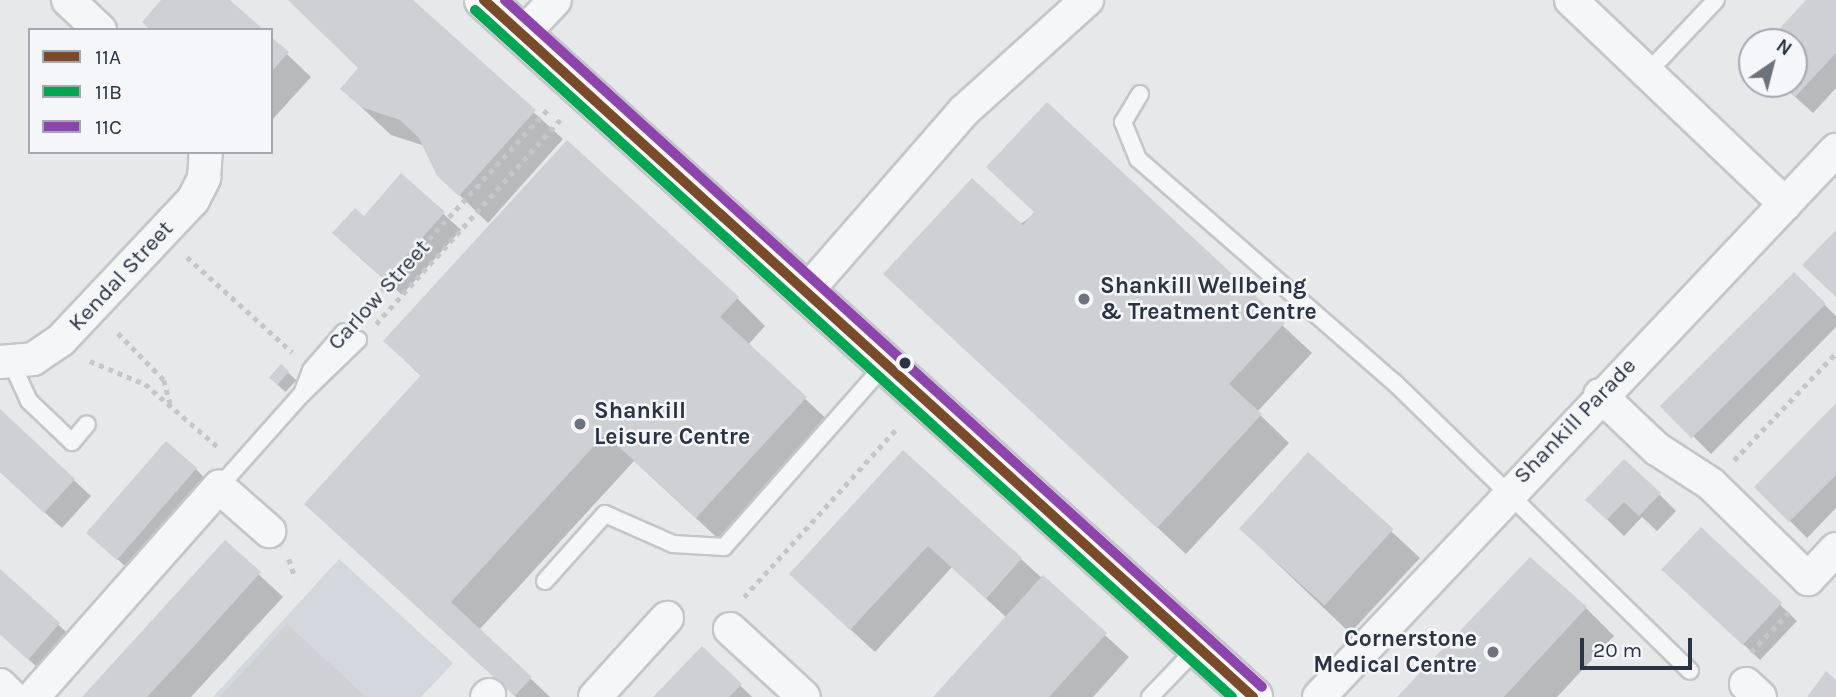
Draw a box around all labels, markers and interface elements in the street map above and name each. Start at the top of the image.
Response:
legend [28,28,273,154]
north arrow [1738,28,1808,98]
text: N [1772,35,1796,60]
text: 11A [95,45,121,69]
text: 11B [95,80,122,104]
text: 11C [95,115,122,139]
street label: Kendal Street [63,215,179,337]
street label: Carlow Street [322,234,436,356]
place label: Shankill Wellbeing & Treatment Centre [1100,272,1317,326]
marker: Shankill Wellbeing & Treatment Centre [1074,289,1094,309]
street label: Shankill Parade [1508,352,1642,490]
unlabelled marker [898,356,912,370]
place label: Shankill Leisure Centre [594,397,750,451]
marker: Shankill Leisure Centre [572,416,588,432]
scale bar [1584,624,1696,668]
place label: Cornerstone Medical Centre [1313,625,1477,679]
text: 20 m [1593,638,1642,662]
marker: Cornerstone Medical Centre [1483,642,1503,662]

